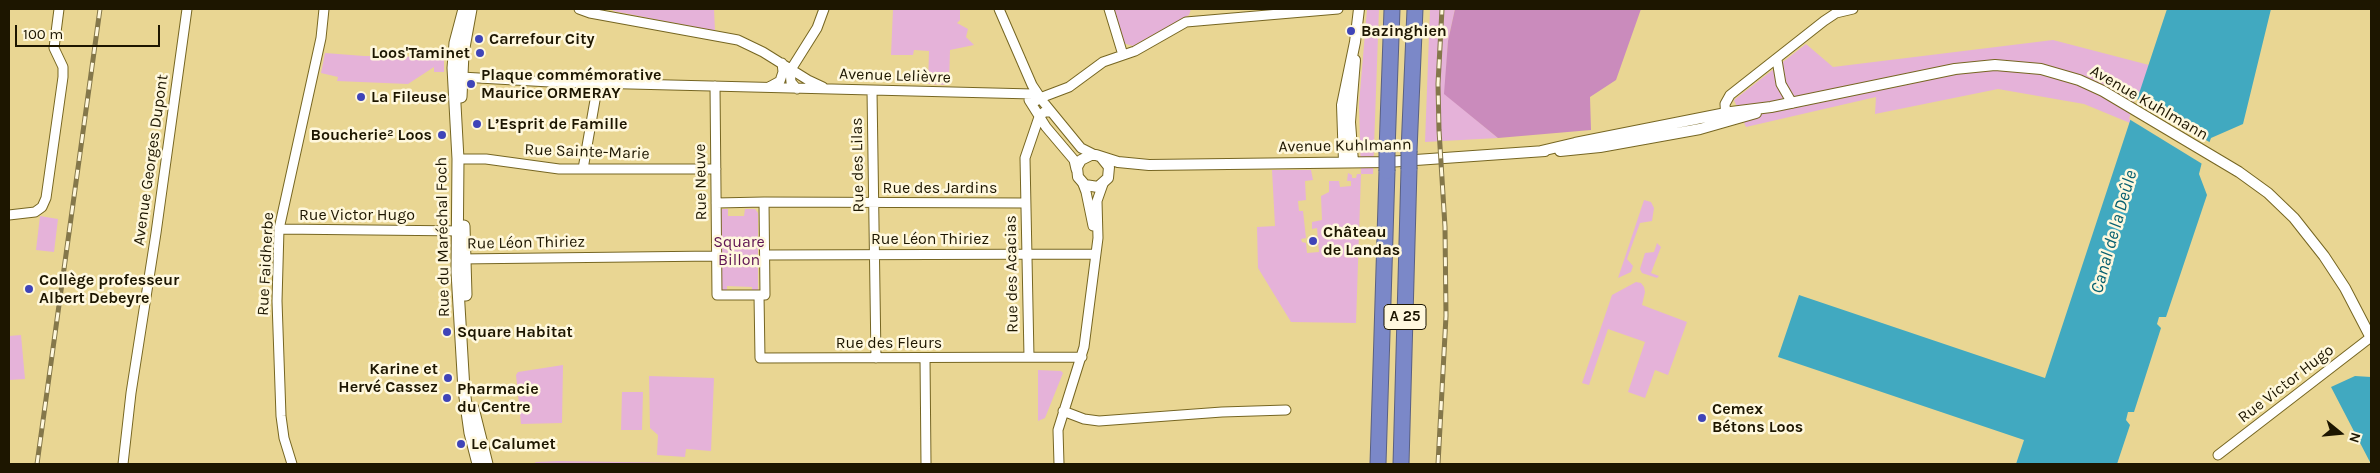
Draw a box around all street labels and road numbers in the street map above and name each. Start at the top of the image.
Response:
street label: Avenue Kuhlmann [2087,61,2211,145]
street label: Avenue Lelièvre [839,64,951,88]
street label: Avenue Georges Dupont [129,73,173,247]
street label: Rue des Lilas [848,117,868,213]
street label: Avenue Kuhlmann [1278,135,1412,157]
street label: Rue Sainte-Marie [524,140,650,164]
street label: Rue Neuve [691,144,711,220]
street label: Rue du Maréchal Foch [432,157,454,317]
street label: Rue des Jardins [883,178,997,198]
street label: Rue Victor Hugo [299,205,415,225]
street label: Rue Faidherbe [254,212,278,316]
street label: Rue des Acacias [1001,215,1023,333]
street label: Rue Léon Thiriez [871,229,989,249]
street label: Rue Léon Thiriez [467,232,585,254]
road number: A 25 [1384,304,1426,330]
street label: Rue des Fleurs [836,333,942,353]
street label: Rue Victor Hugo [2234,341,2338,427]

